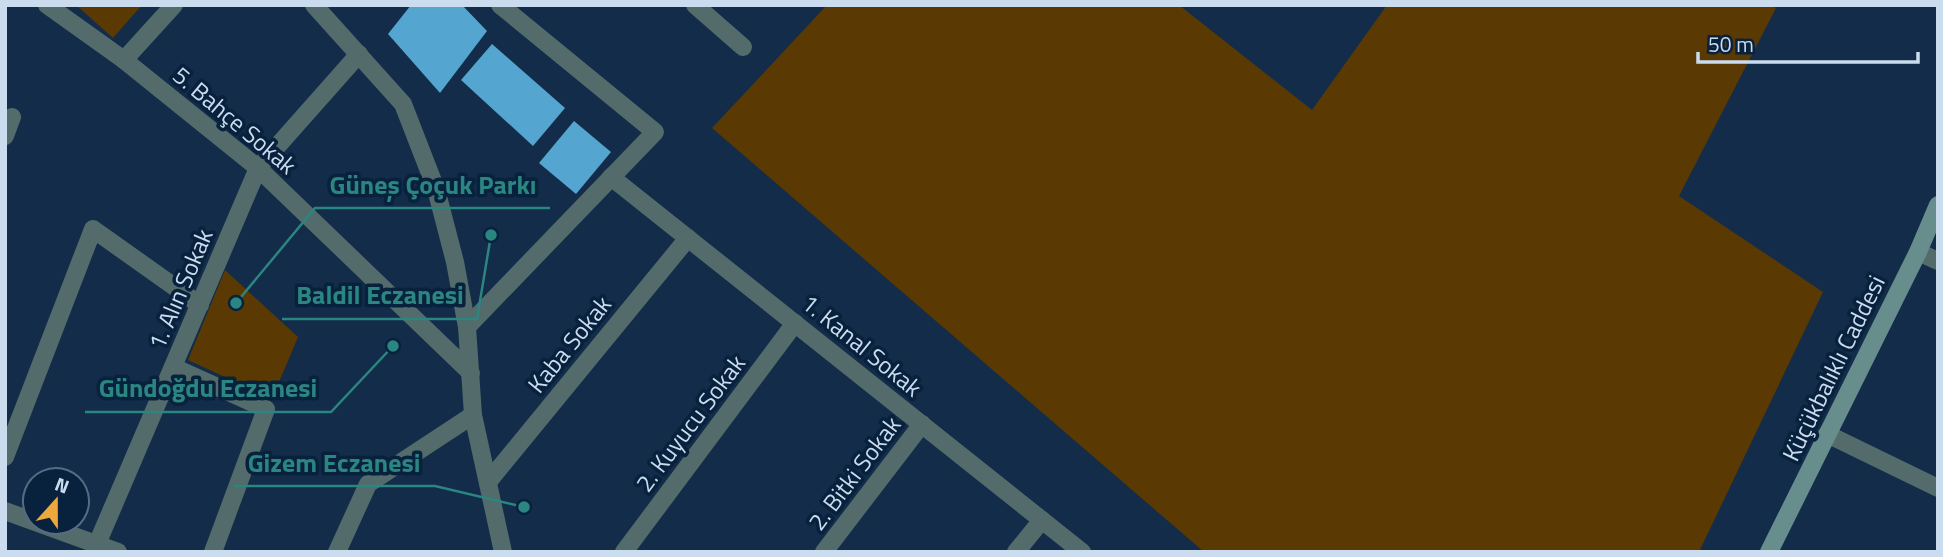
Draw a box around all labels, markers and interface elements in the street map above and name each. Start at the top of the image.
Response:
scale bar [1698,21,1918,65]
text: 50 m [1708,28,1754,60]
street label: 5. Bahçe Sokak [165,57,305,183]
callout: Güneş Çoçuk Parkı [315,161,550,208]
text: Güneş Çoçuk Parkı [330,165,536,204]
street label: 1. Alın Sokak [138,223,222,355]
street label: Küçükbalıklı Caddesi [1772,269,1894,467]
callout: Baldil Eczanesi [282,272,477,319]
text: Baldil Eczanesi [296,275,464,314]
street label: 1. Kanal Sokak [794,285,930,405]
street label: Kaba Sokak [518,287,620,400]
street label: 2. Kuyucu Sokak [626,347,754,499]
callout: Gündoğdu Eczanesi [85,365,331,412]
text: Gündoğdu Eczanesi [99,368,317,407]
street label: 2. Bitki Sokak [799,408,909,538]
callout: Gizem Eczanesi [234,439,435,486]
text: Gizem Eczanesi [248,443,420,482]
north arrow [21,466,91,536]
text: N [51,469,74,501]

